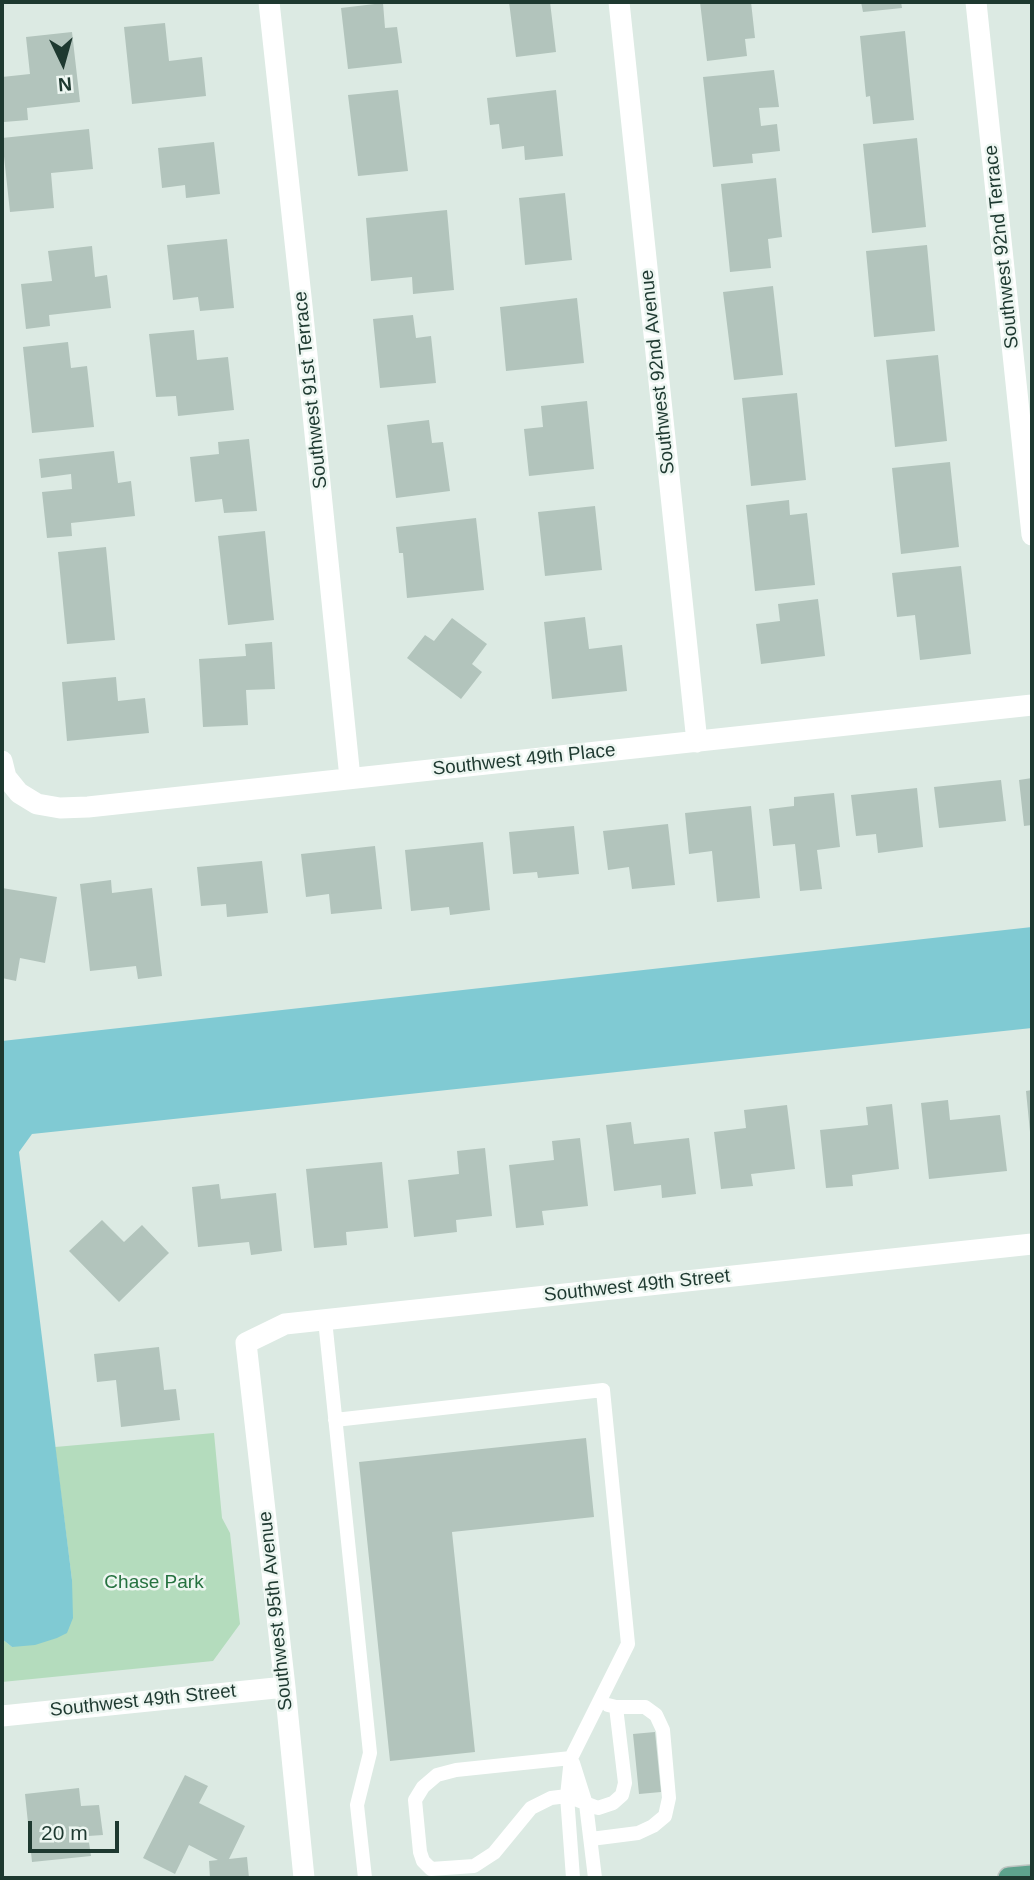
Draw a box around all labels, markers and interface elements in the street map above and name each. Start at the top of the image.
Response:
north arrow [28,28,98,98]
text: N [57,73,73,95]
street label: Southwest 92nd Terrace [980,144,1024,350]
street label: Southwest 92nd Avenue [636,269,680,475]
street label: Southwest 91st Terrace [289,290,333,490]
street label: Southwest 49th Place [431,739,617,781]
street label: Southwest 49th Street [543,1265,731,1307]
street label: Southwest 95th Avenue [254,1510,298,1712]
park label: Chase Park [104,1572,204,1594]
street label: Southwest 49th Street [49,1680,237,1722]
scale bar [32,1806,122,1850]
text: 20 m [41,1821,88,1844]

